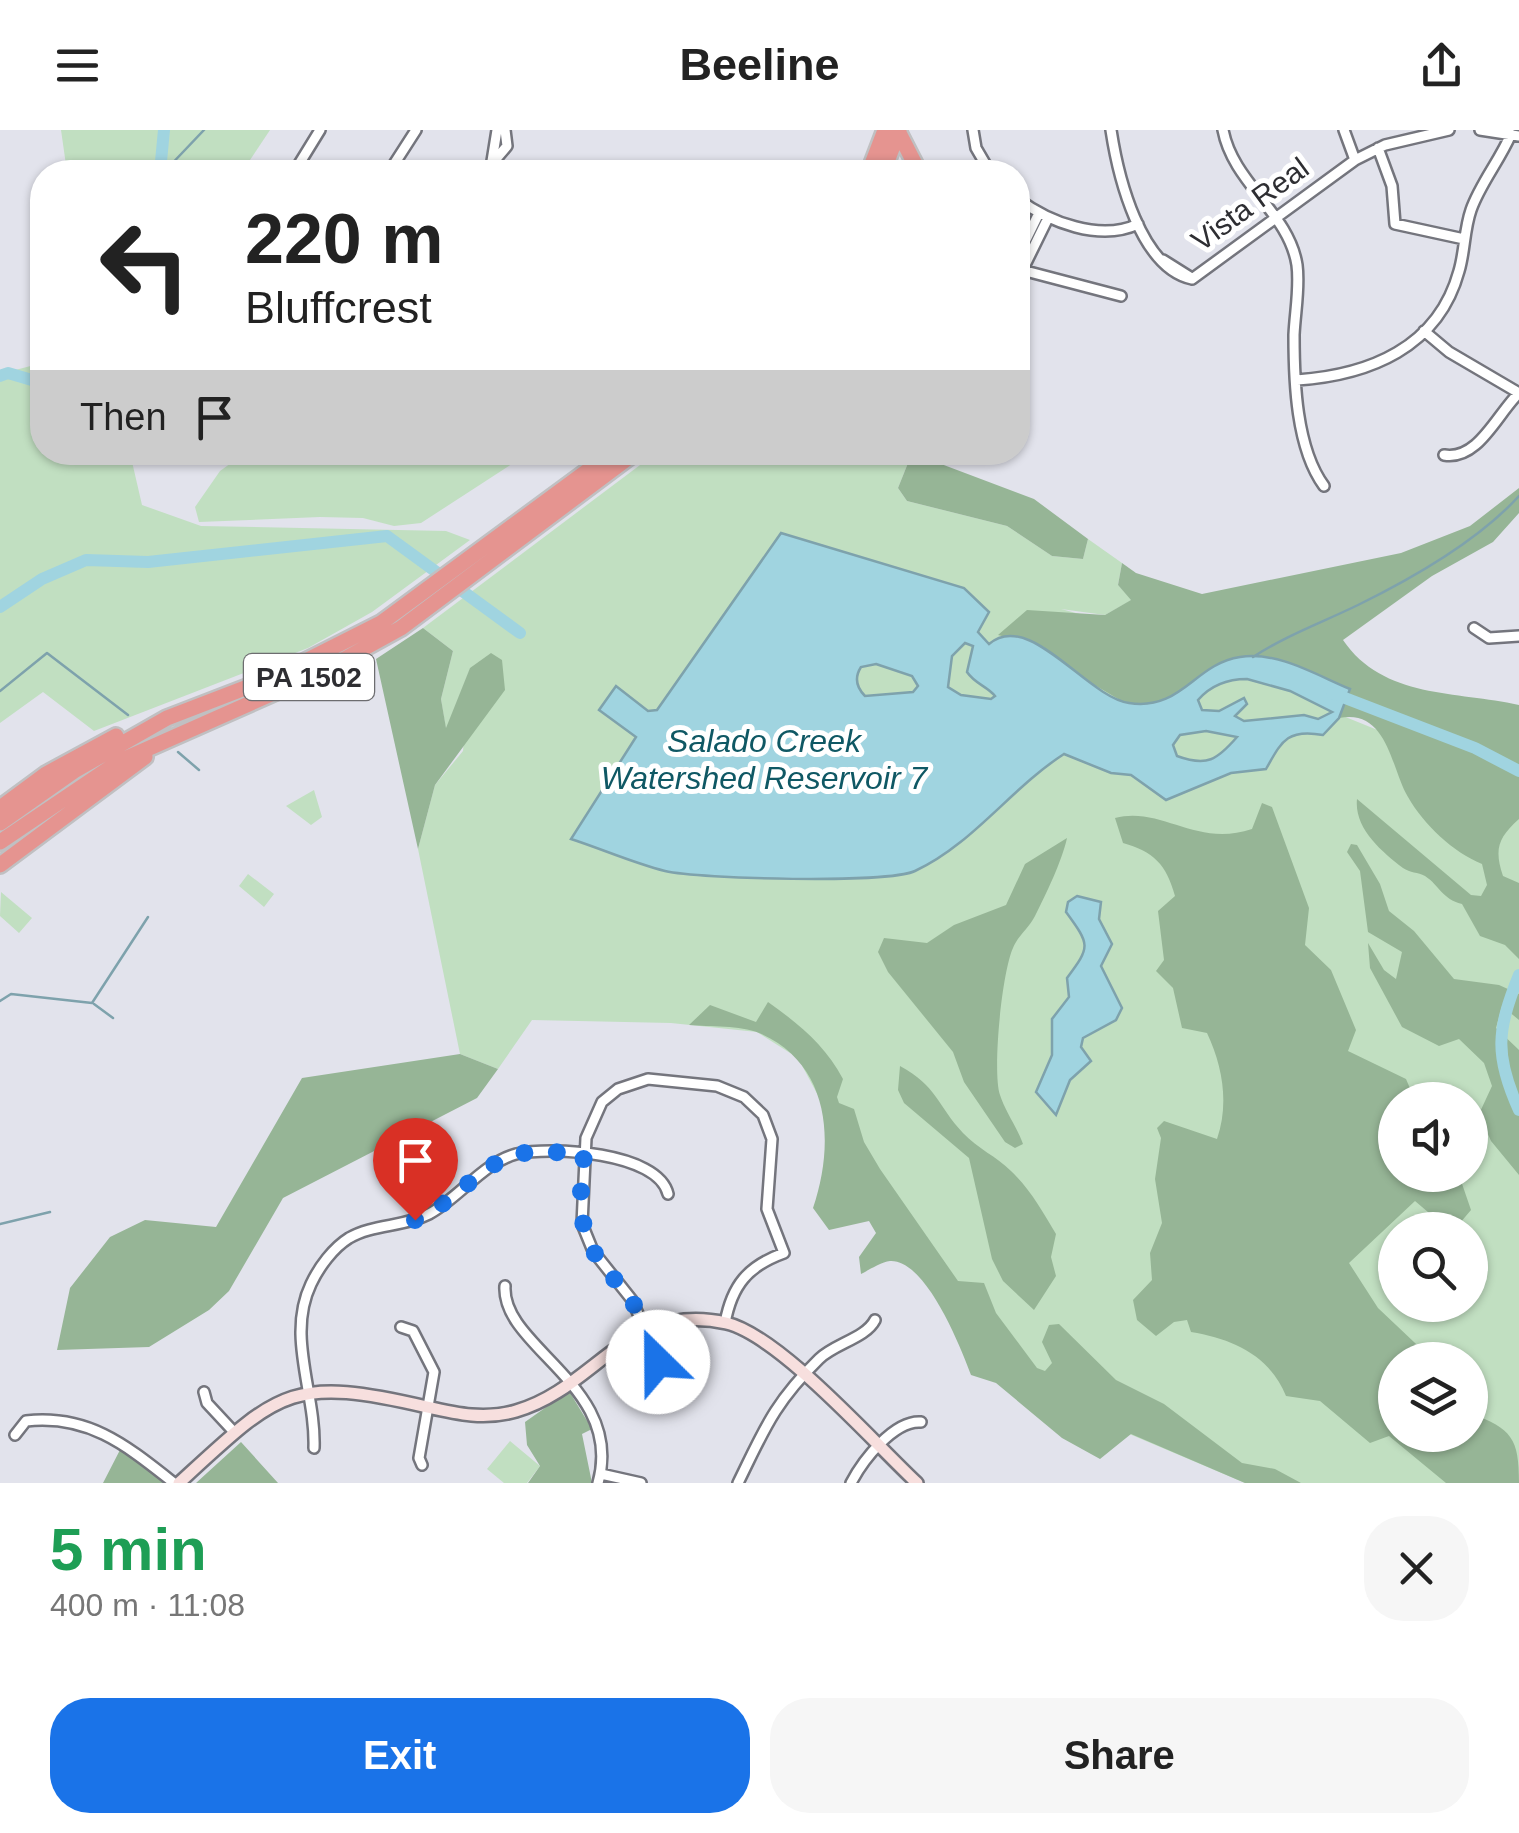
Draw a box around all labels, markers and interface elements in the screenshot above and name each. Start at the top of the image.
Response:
icon: menu [50,38,105,93]
icon: share [1414,38,1469,93]
text: Beeline [679,39,840,90]
street label: Vista Real [1185,151,1315,257]
icon: left [80,200,210,330]
text: 220 m [245,200,443,278]
text: Bluffcrest [245,282,432,333]
icon: arrive [187,390,242,445]
text: Then [80,396,167,438]
road number: PA 1502 [244,654,374,700]
water label: Salado Creek Watershed Reservoir 7 [601,723,929,796]
map controls [1378,1082,1488,1452]
button: sound [1378,1082,1488,1192]
pin [373,1118,458,1221]
icon: arrive [388,1133,443,1188]
button: search [1378,1212,1488,1322]
position arrow [606,1310,710,1414]
button: layers [1378,1342,1488,1452]
text: 5 min [50,1516,207,1583]
button: close [1364,1516,1469,1621]
text: 400 m · 11:08 [50,1587,245,1623]
button: Exit [50,1698,750,1813]
button: Share [770,1698,1469,1813]

